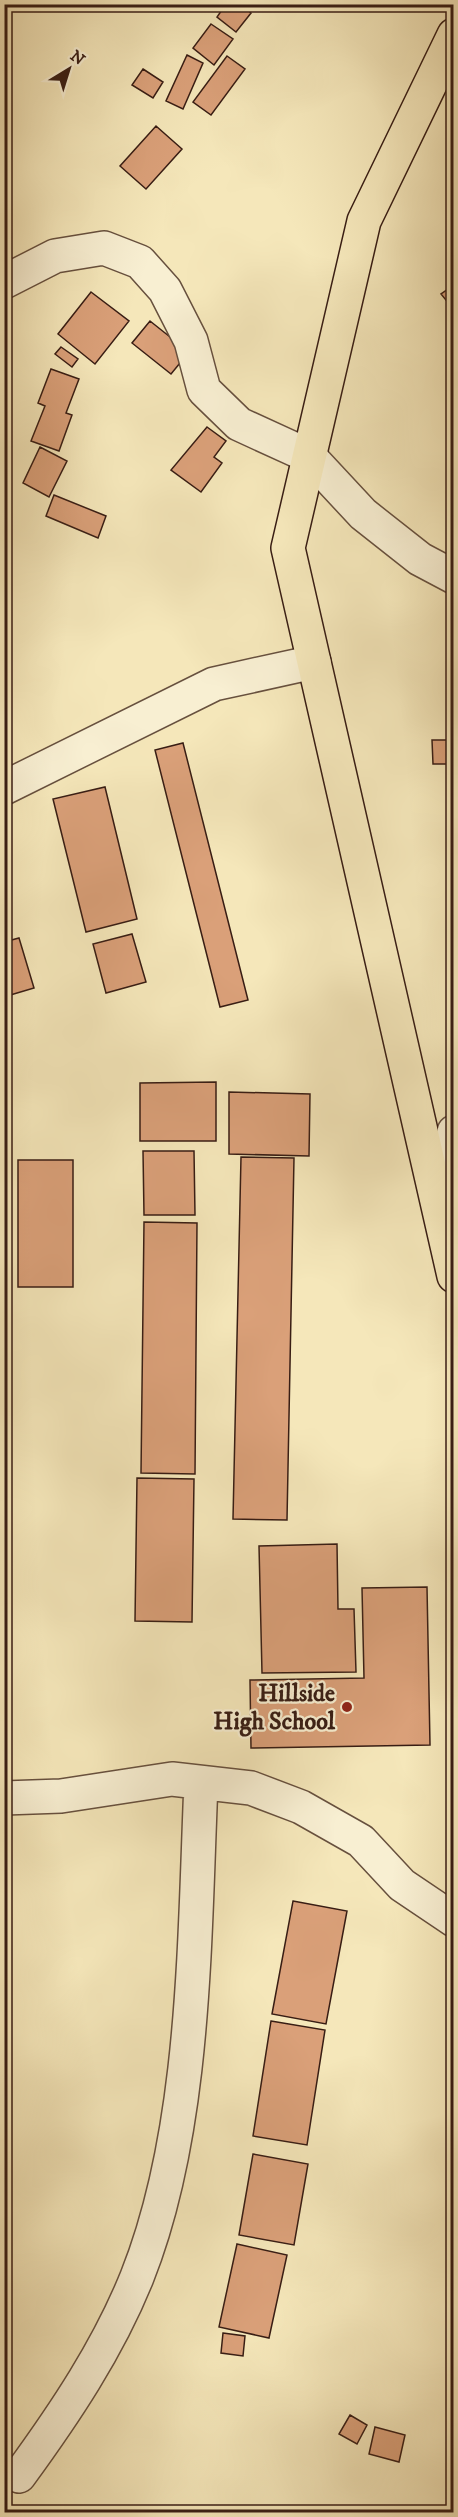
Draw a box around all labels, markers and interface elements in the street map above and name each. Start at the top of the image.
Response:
north arrow [39,39,99,99]
text: N [66,46,89,70]
place label: Hillside High School [213,1679,336,1737]
marker: Hillside High School [340,1700,354,1714]

